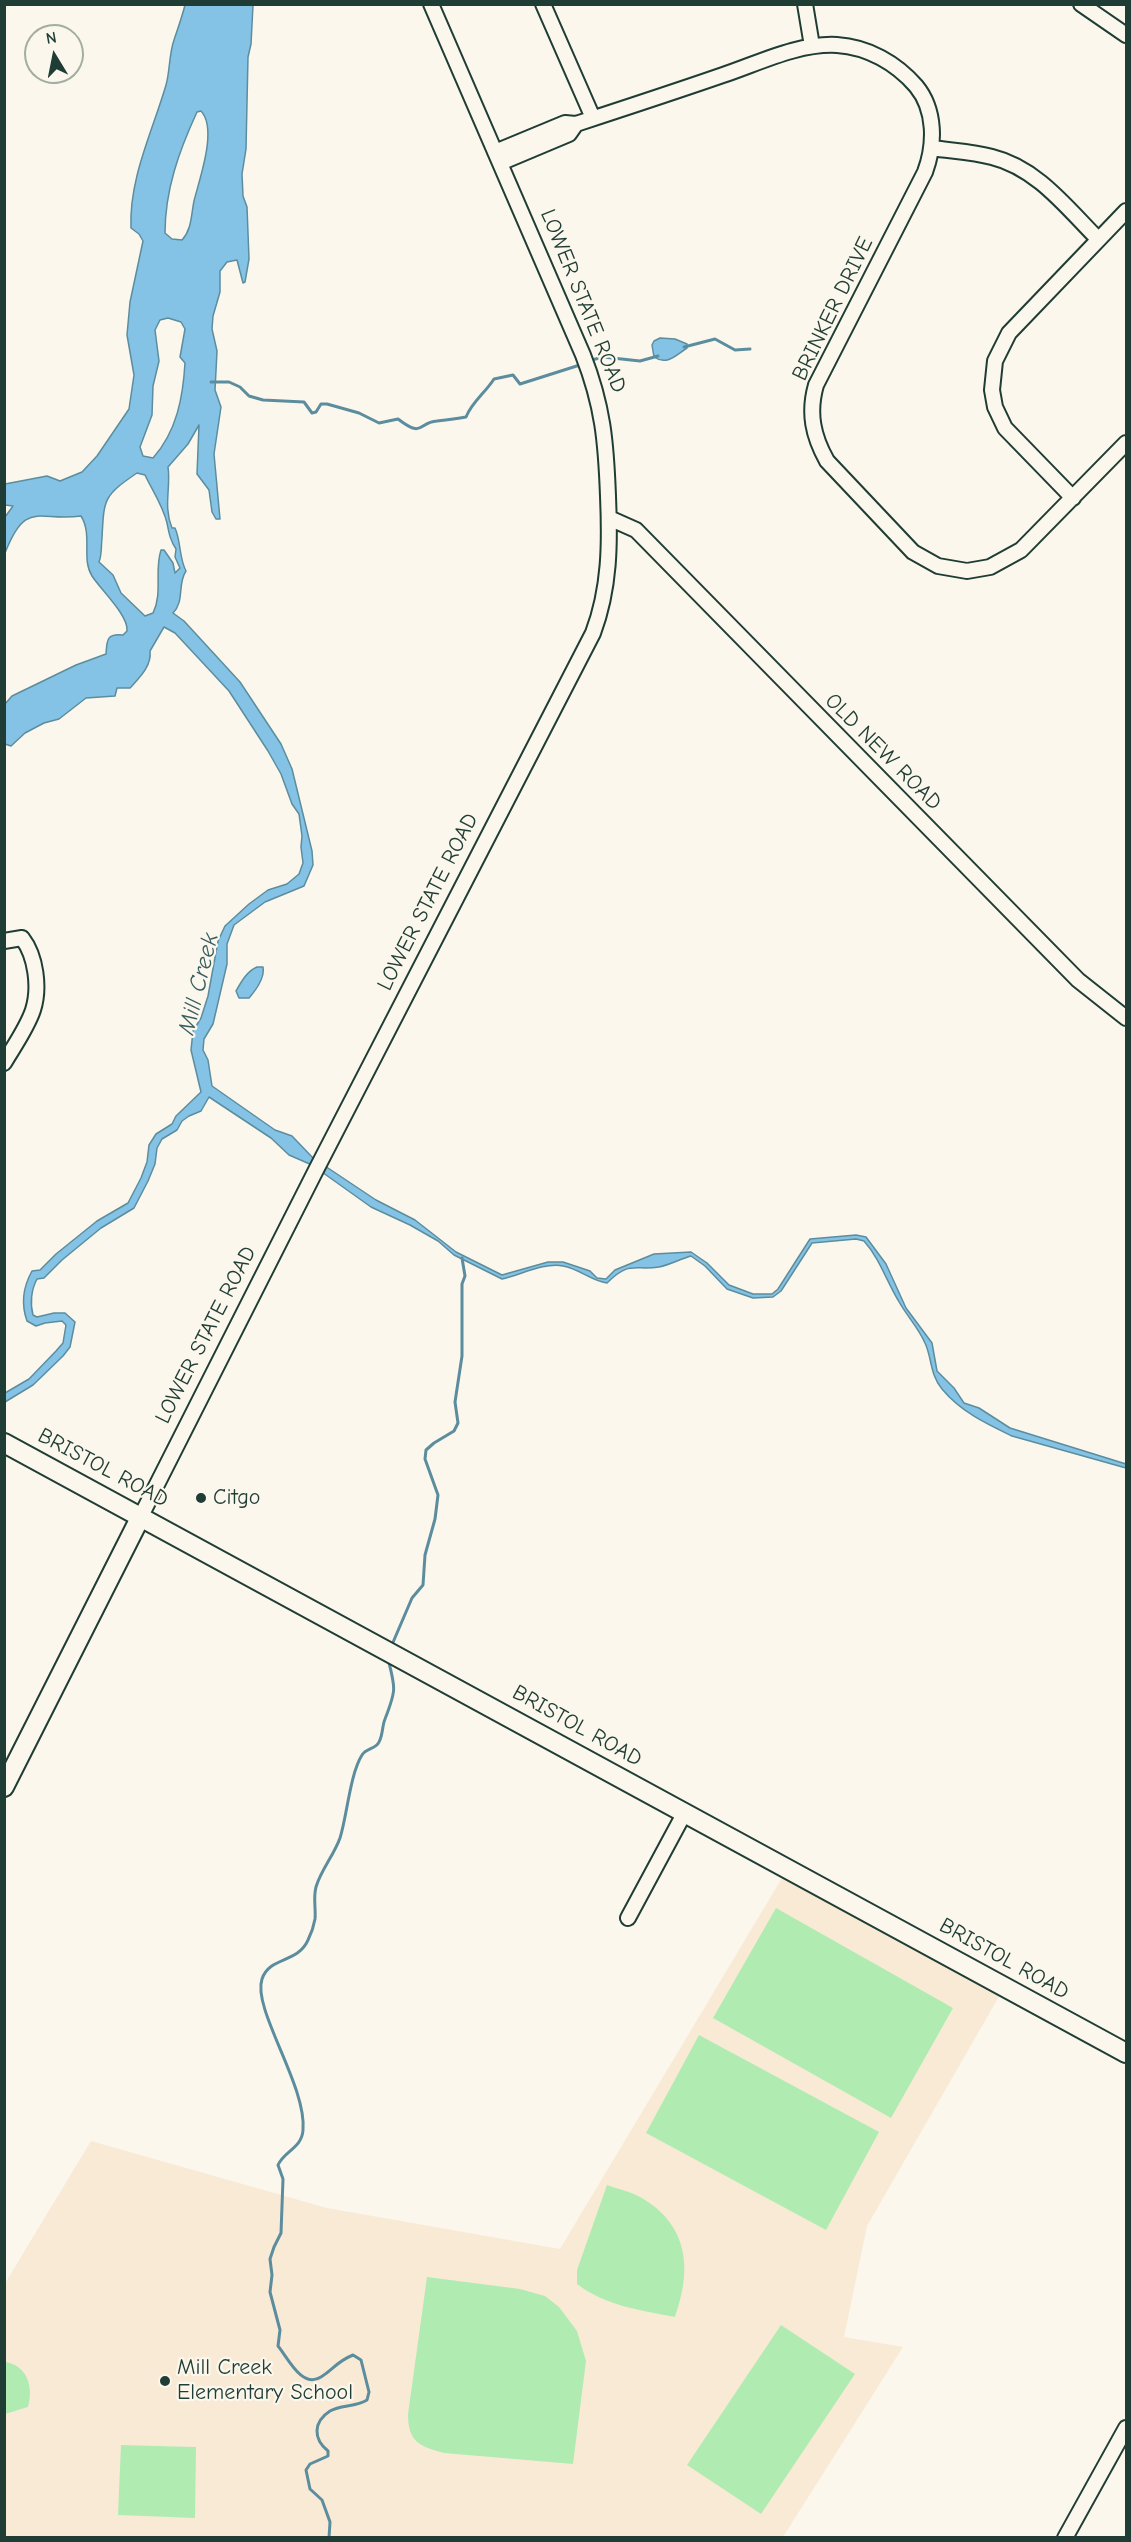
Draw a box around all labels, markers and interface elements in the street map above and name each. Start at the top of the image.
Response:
north arrow [24,24,84,84]
text: N [45,28,58,48]
street label: LOWER STATE ROAD [534,205,632,397]
street label: BRINKER DRIVE [787,233,879,385]
street label: OLD NEW ROAD [819,688,947,816]
street label: LOWER STATE ROAD [372,809,484,995]
water label: Mill Creek [173,930,225,1038]
street label: LOWER STATE ROAD [150,1242,262,1428]
street label: BRISTOL ROAD [33,1423,173,1513]
place label: Citgo [213,1485,260,1511]
marker: Citgo [194,1491,208,1505]
street label: BRISTOL ROAD [508,1680,646,1772]
street label: BRISTOL ROAD [935,1913,1073,2005]
place label: Mill Creek Elementary School [177,2355,353,2406]
marker: Mill Creek Elementary School [158,2374,172,2388]

